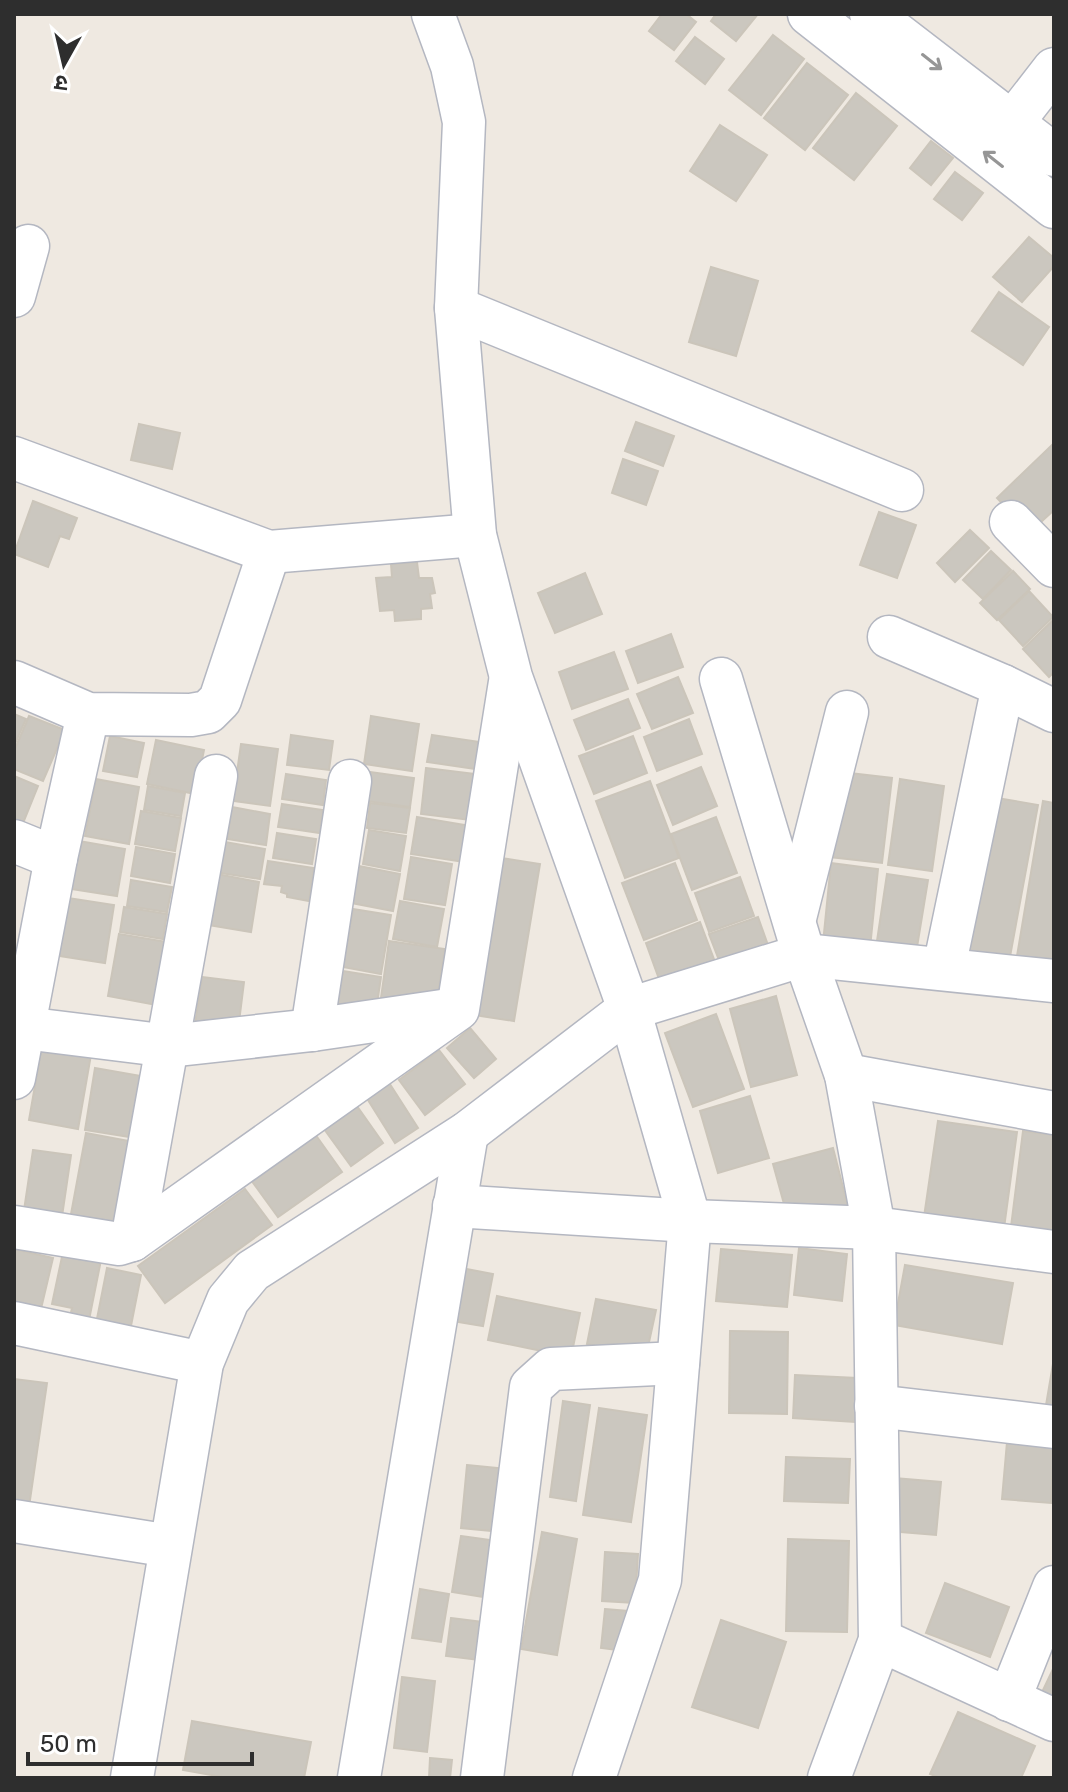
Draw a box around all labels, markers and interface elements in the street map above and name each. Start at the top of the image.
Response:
north arrow [24,24,104,104]
one-way arrow [921,53,942,70]
text: उ [52,69,70,98]
one-way arrow [983,150,1004,167]
scale bar [28,1716,252,1766]
text: 50 m [40,1730,97,1758]

